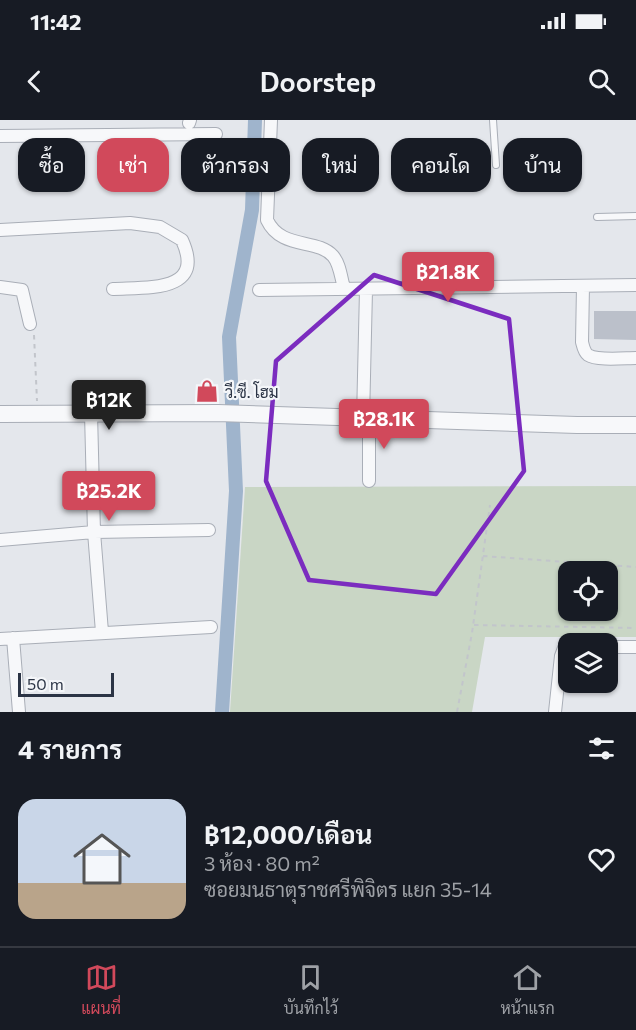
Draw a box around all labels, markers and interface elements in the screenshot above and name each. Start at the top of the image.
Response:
text: 11:42 [30,8,82,35]
icon: back [18,65,51,98]
text: Doorstep [260,65,376,98]
icon: search [585,65,618,98]
chip: ซื้อ [18,138,85,192]
chip: เช่า [97,138,169,192]
chip: ตัวกรอง [181,138,290,192]
chip: ใหม่ [302,138,379,192]
chip: คอนโด [391,138,491,192]
chip: บ้าน [503,138,582,192]
pin: ฿21.8K [399,252,497,303]
text: ฿21.8K [416,259,480,283]
shop icon: วี.ซี. โฮม [194,378,220,404]
pin: ฿12K [73,380,145,431]
place label: วี.ซี. โฮม [224,381,279,401]
text: ฿12K [86,387,132,411]
pin: ฿28.1K [335,399,433,450]
text: ฿28.1K [353,406,415,430]
pin: ฿25.2K [60,471,158,522]
text: ฿25.2K [76,478,142,502]
map controls [558,561,618,693]
button: locate [558,561,618,621]
button: layers [558,633,618,693]
scale bar [18,670,114,698]
text: 50 m [27,674,64,693]
icon: filters [585,732,618,765]
text: 4 รายการ [18,733,122,764]
text: ฿12,000/เดือน [204,818,372,849]
icon: home [66,823,138,895]
icon: heart [585,843,618,876]
text: 3 ห้อง · 80 m² [204,851,320,875]
text: ซอยมนธาตุราชศรีพิจิตร แยก 35-14 [204,877,492,901]
tab: แผนที่ [81,961,121,1018]
tab: บันทึกไว้ [283,961,338,1018]
tab: หน้าแรก [500,961,555,1018]

